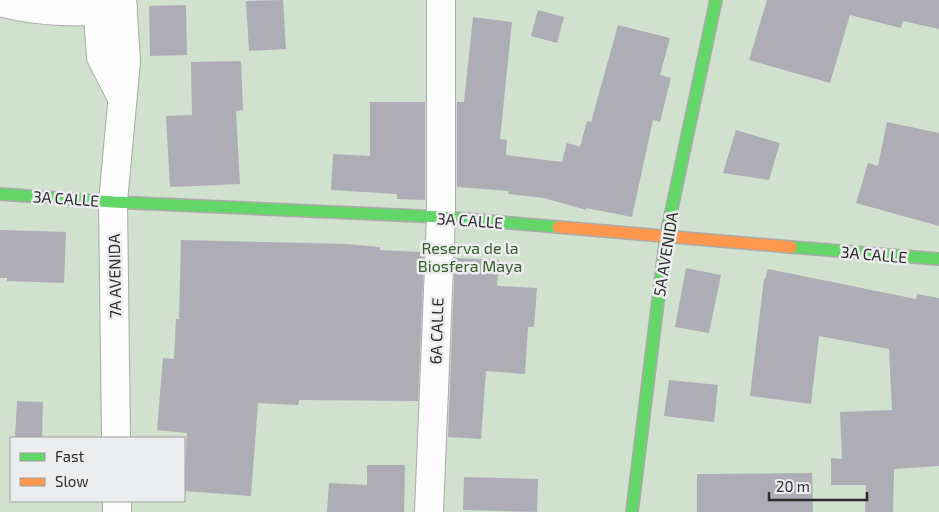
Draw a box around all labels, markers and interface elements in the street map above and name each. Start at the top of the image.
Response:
street label: 3A CALLE [32,186,100,210]
street label: 3A CALLE [436,208,504,232]
street label: 5A AVENIDA [649,210,681,298]
street label: 7A AVENIDA [104,234,124,318]
park label: Reserva de la Biosfera Maya [418,238,522,275]
street label: 3A CALLE [840,242,908,266]
street label: 6A CALLE [425,297,447,365]
legend [10,437,185,502]
text: Fast [55,447,85,465]
scale bar [769,470,866,502]
text: Slow [55,472,89,490]
text: 20 m [776,477,810,495]

